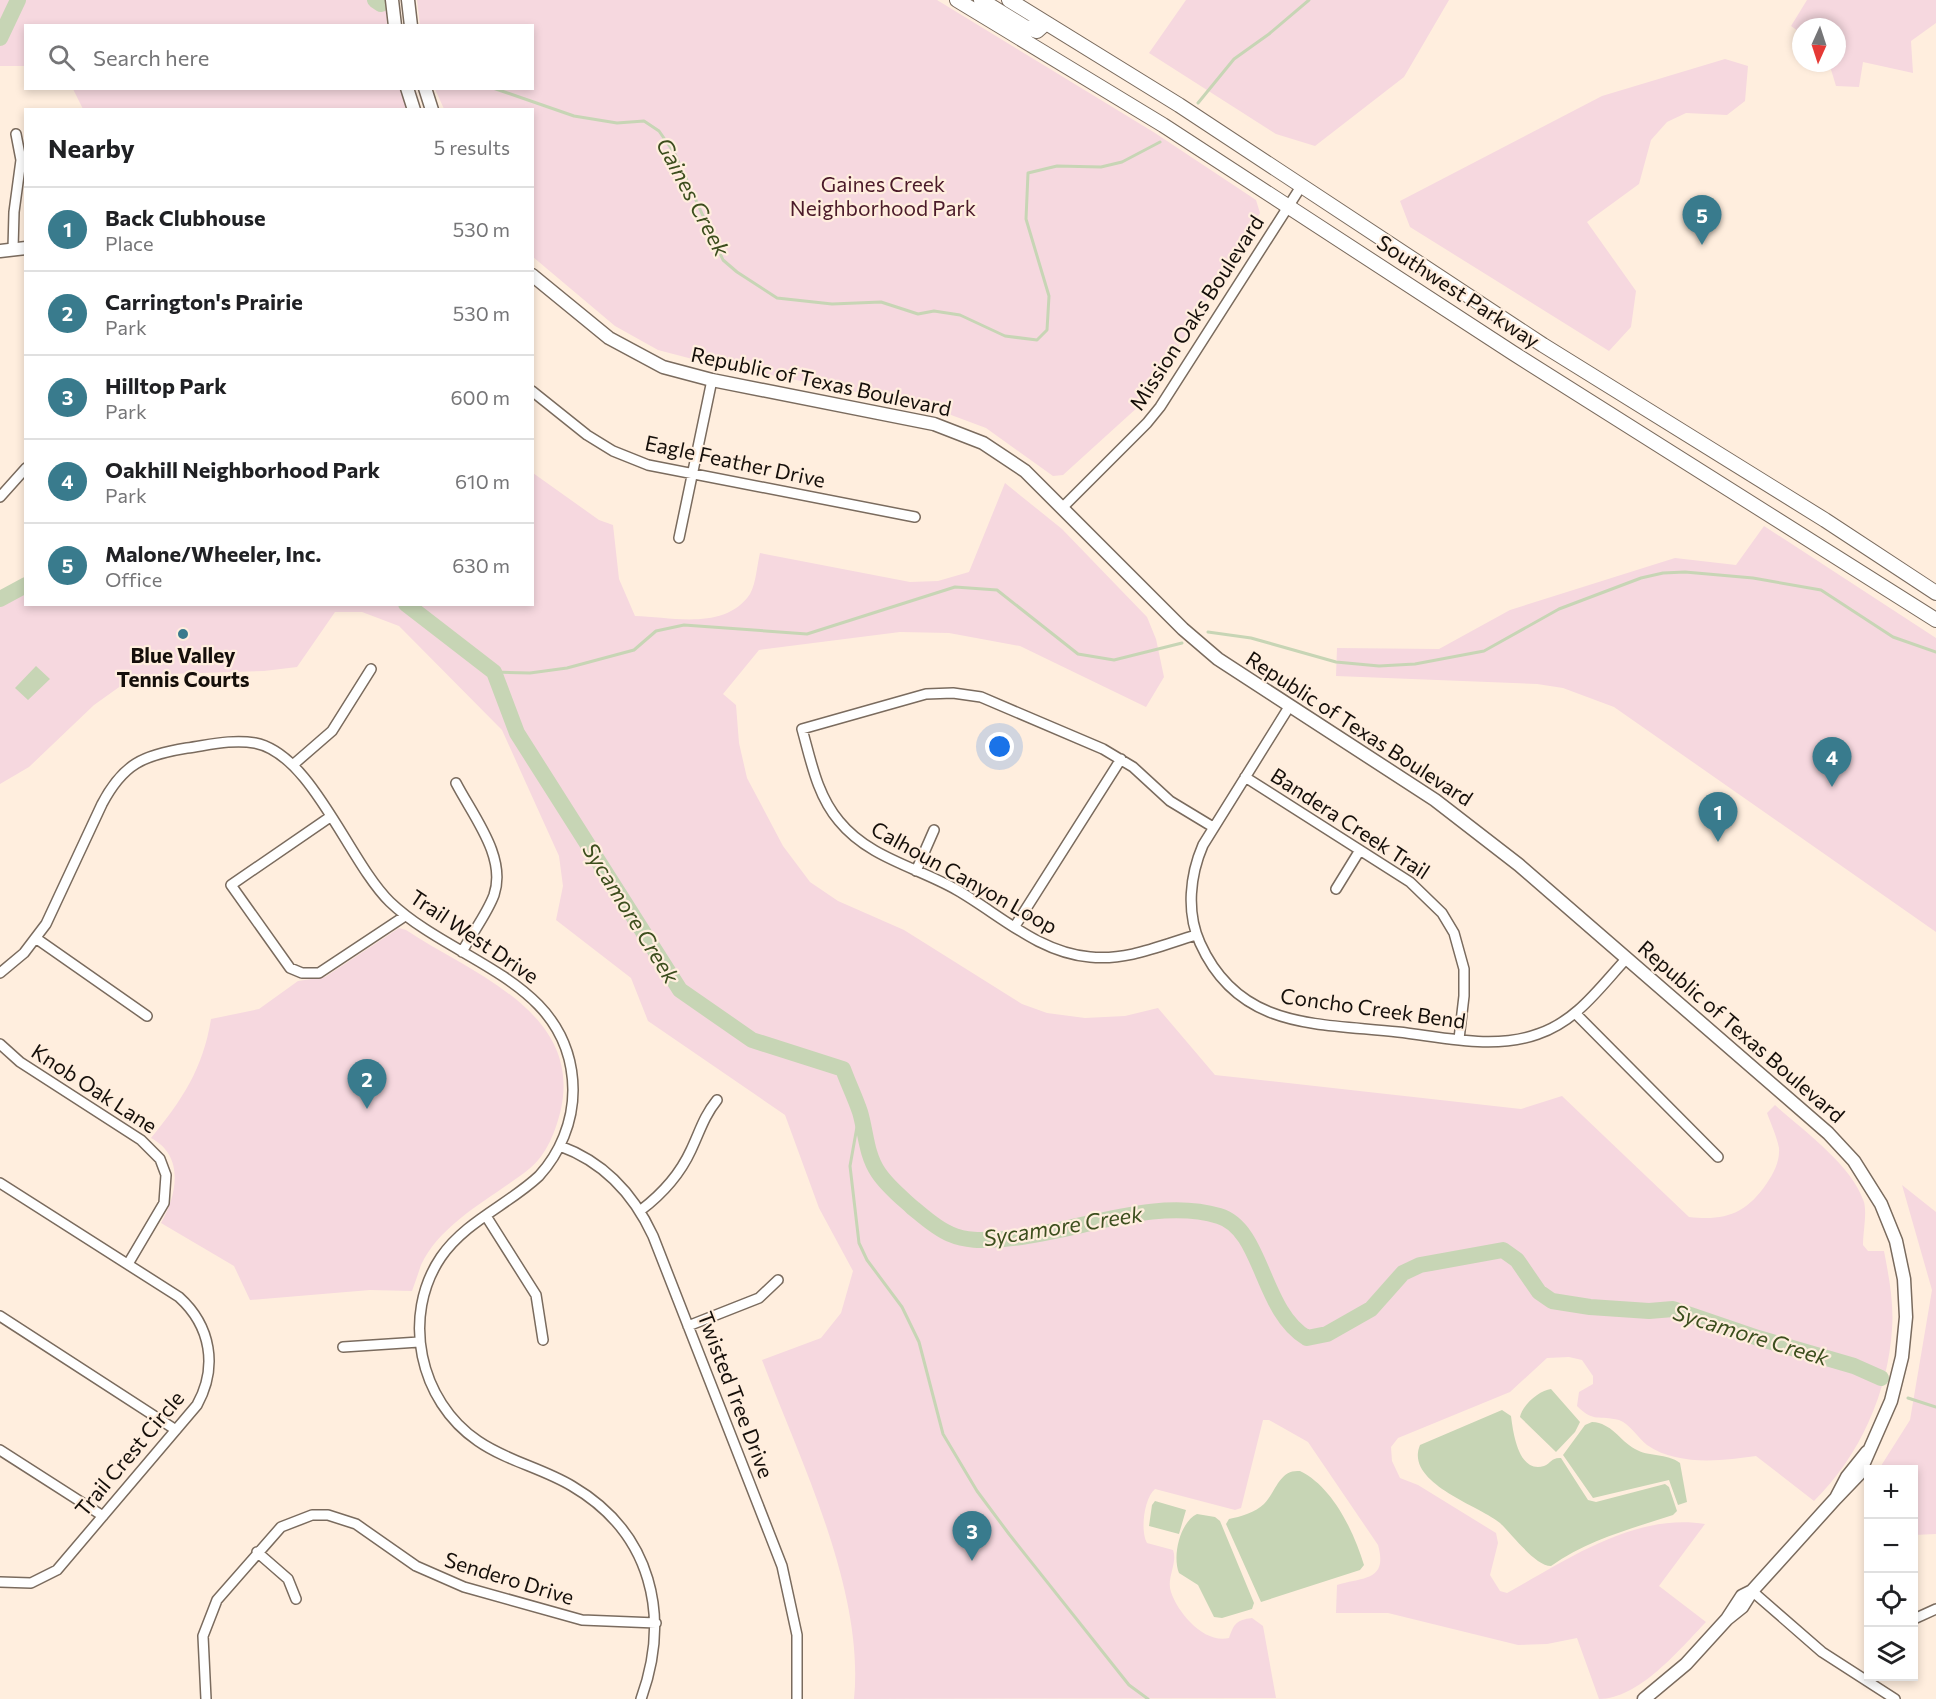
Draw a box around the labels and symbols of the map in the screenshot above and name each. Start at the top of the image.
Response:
north arrow [1792,18,1846,72]
water label: Gaines Creek [651,133,736,262]
park label: Gaines Creek Neighborhood Park [790,171,976,220]
pin: 5 [1682,196,1722,245]
street label: Mission Oaks Boulevard [1123,210,1268,414]
street label: Southwest Parkway [1373,229,1545,353]
street label: Republic of Texas Boulevard [689,341,954,420]
street label: Eagle Feather Drive [643,429,828,492]
marker: Blue Valley Tennis Courts [176,627,190,641]
place label: Blue Valley Tennis Courts [116,642,250,691]
street label: Republic of Texas Boulevard [1242,645,1478,810]
your location [985,732,1014,761]
pin: 4 [1812,738,1852,787]
street label: Bandera Creek Trail [1267,762,1435,883]
pin: 1 [1698,792,1738,842]
street label: Calhoun Canyon Loop [867,815,1062,938]
water label: Sycamore Creek [577,837,686,989]
street label: Trail West Drive [406,884,544,988]
street label: Republic of Texas Boulevard [1634,934,1850,1127]
street label: Concho Creek Bend [1279,982,1467,1033]
street label: Knob Oak Lane [27,1038,162,1138]
pin: 2 [348,1060,386,1109]
water label: Sycamore Creek [981,1199,1146,1251]
water label: Sycamore Creek [1670,1298,1833,1371]
street label: Twisted Tree Drive [693,1308,780,1481]
street label: Trail Crest Circle [69,1385,189,1521]
pin: 3 [952,1512,992,1561]
street label: Sendero Drive [442,1546,577,1609]

